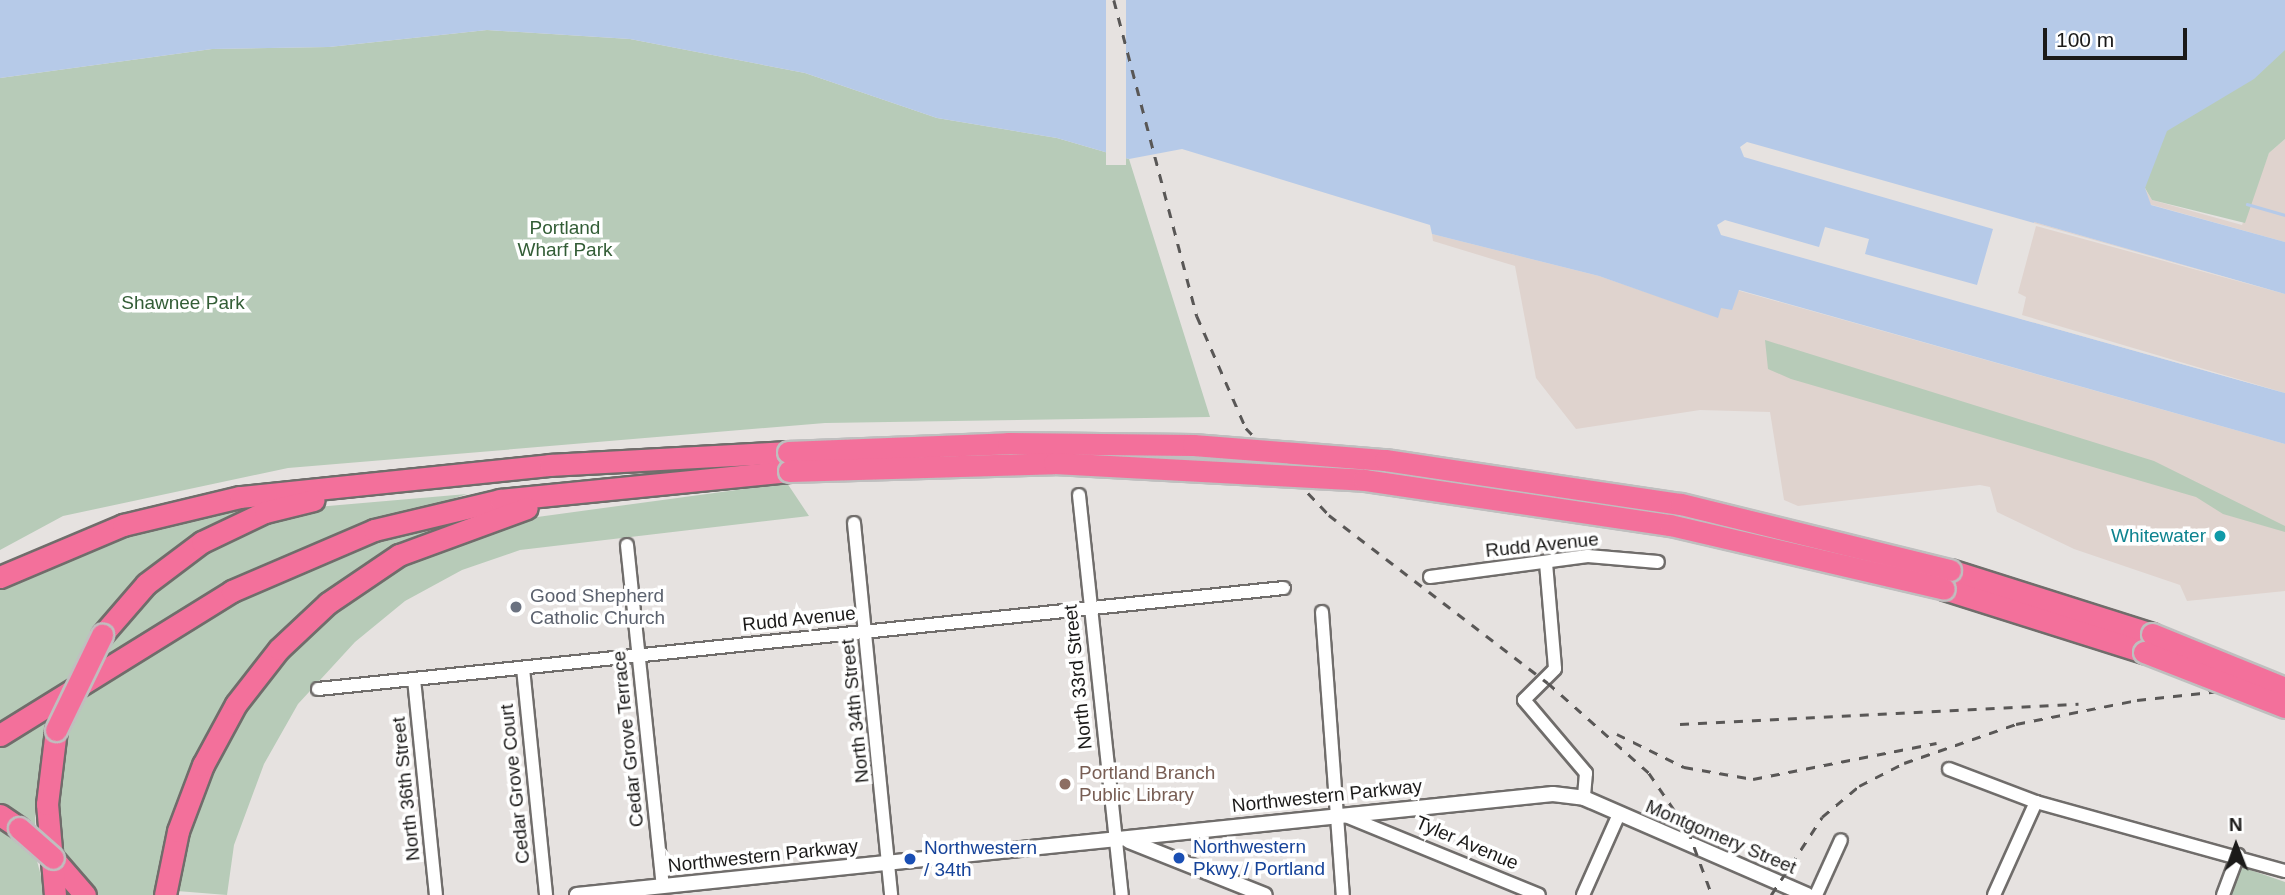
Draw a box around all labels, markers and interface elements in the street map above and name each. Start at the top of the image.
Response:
scale bar [2047,14,2190,58]
text: 100 m [2056,28,2114,51]
park label: Portland Wharf Park [517,217,613,261]
park label: Shawnee Park [121,292,245,314]
place label: Whitewater [2111,525,2206,547]
street label: Rudd Avenue [1484,528,1600,562]
marker: Whitewater [2212,528,2228,544]
place label: Good Shepherd Catholic Church [530,585,665,629]
marker: Good Shepherd Catholic Church [508,599,524,615]
street label: Rudd Avenue [741,602,857,636]
street label: North 33rd Street [1059,603,1097,751]
street label: North 34th Street [836,638,874,784]
street label: Cedar Grove Terrace [607,650,649,828]
street label: Cedar Grove Court [495,703,535,865]
street label: North 36th Street [387,716,425,862]
place label: Portland Branch Public Library [1079,762,1215,806]
street label: Northwestern Parkway [1231,775,1423,817]
marker: Portland Branch Public Library [1057,776,1073,792]
street label: Montgomery Street [1642,795,1800,879]
street label: Tyler Avenue [1412,811,1522,875]
north arrow [2201,811,2271,881]
text: N [2229,814,2243,835]
street label: Northwestern Parkway [667,835,859,877]
place label: Northwestern Pkwy / Portland [1193,836,1325,880]
place label: Northwestern / 34th [924,837,1037,881]
marker: Northwestern Pkwy / Portland [1171,850,1187,866]
marker: Northwestern / 34th [902,851,918,867]

